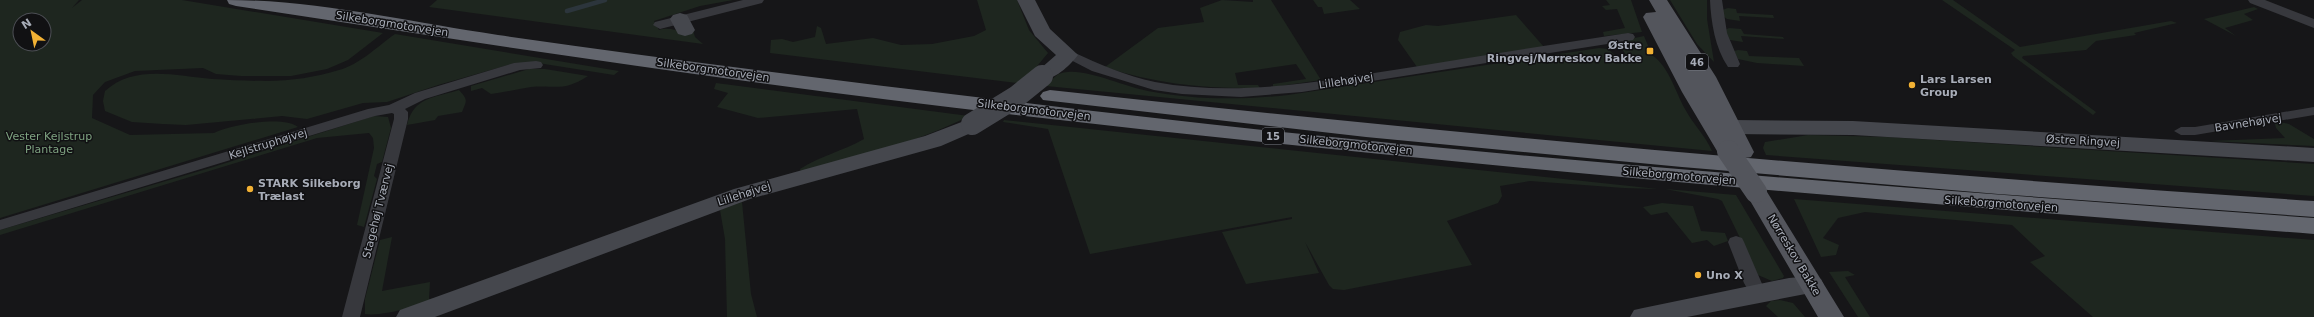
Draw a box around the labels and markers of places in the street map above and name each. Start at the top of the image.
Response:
place label: Østre Ringvej/Nørreskov Bakke [1487,39,1642,65]
marker: Østre Ringvej/Nørreskov Bakke [1645,46,1655,56]
place label: Lars Larsen Group [1920,73,1992,99]
marker: Lars Larsen Group [1907,80,1917,90]
place label: STARK Silkeborg Trælast [258,177,361,203]
marker: STARK Silkeborg Trælast [245,184,255,194]
place label: Uno X [1706,269,1743,282]
marker: Uno X [1693,270,1703,280]

